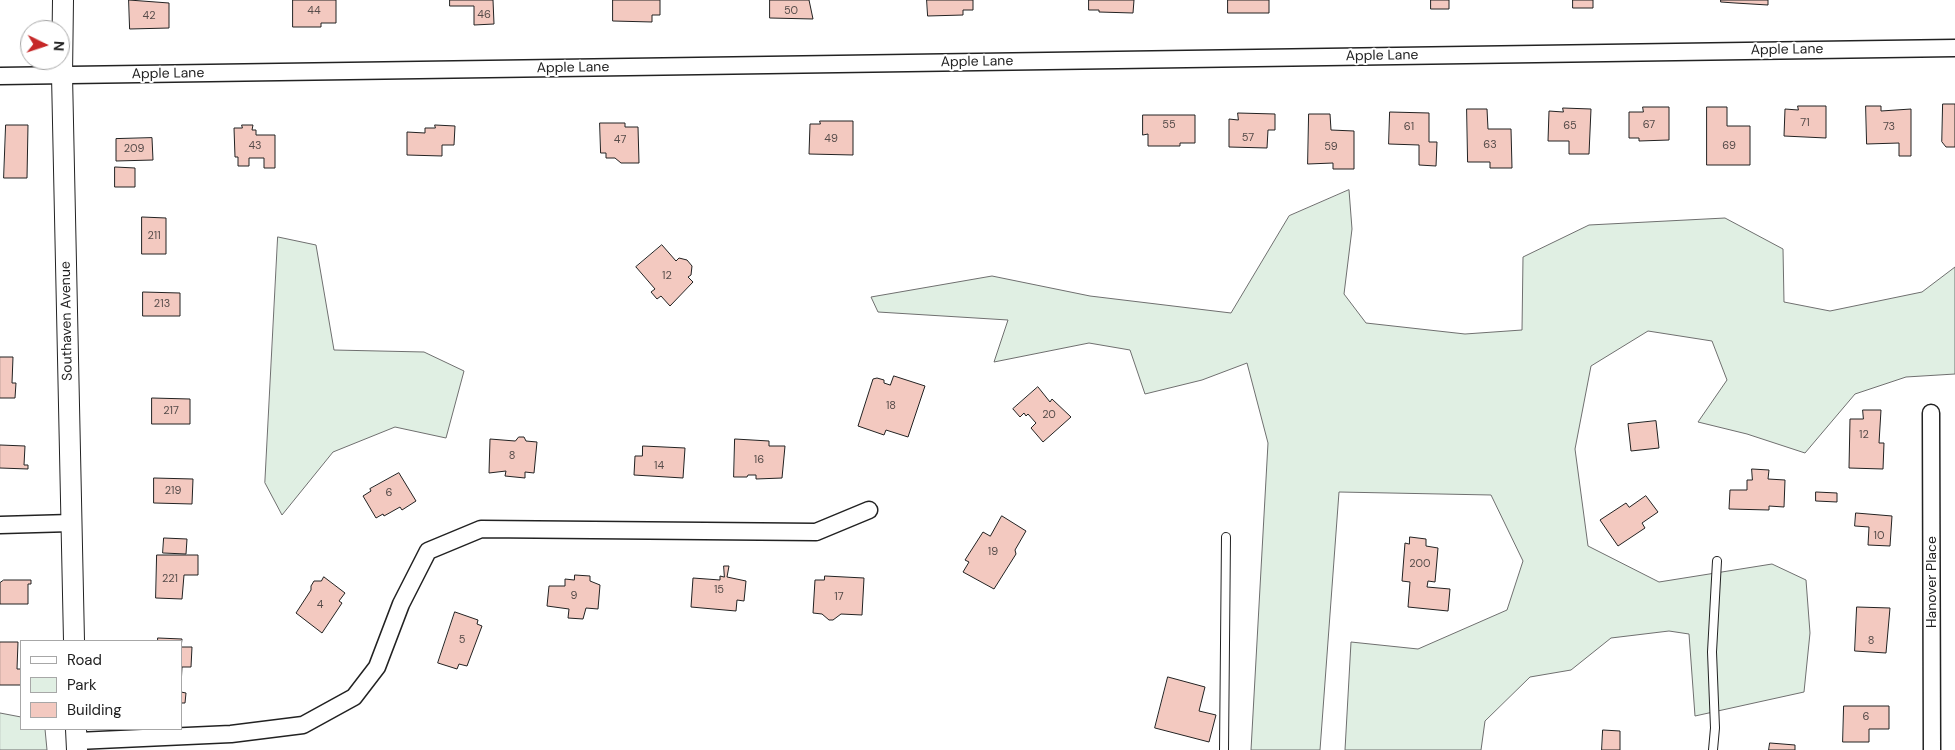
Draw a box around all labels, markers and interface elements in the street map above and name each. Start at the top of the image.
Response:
house number: 44 [307,4,321,18]
house number: 50 [784,4,798,18]
house number: 46 [477,8,491,22]
house number: 42 [142,9,156,23]
north arrow [20,20,70,70]
text: N [50,40,68,52]
street label: Apple Lane [1751,41,1823,59]
street label: Apple Lane [1346,47,1418,65]
street label: Apple Lane [941,53,1013,71]
street label: Apple Lane [537,59,609,77]
street label: Apple Lane [132,65,204,83]
house number: 71 [1800,116,1810,130]
house number: 55 [1162,118,1176,132]
house number: 67 [1643,118,1655,132]
house number: 65 [1563,119,1577,133]
house number: 61 [1404,120,1414,134]
house number: 73 [1883,120,1895,134]
house number: 57 [1242,131,1254,145]
house number: 49 [824,132,838,146]
house number: 47 [614,133,626,147]
house number: 63 [1483,138,1497,152]
house number: 43 [248,139,262,153]
house number: 69 [1722,139,1736,153]
house number: 59 [1324,140,1338,154]
house number: 209 [124,142,144,156]
house number: 211 [147,229,161,243]
street label: Southaven Avenue [58,261,76,381]
house number: 12 [662,269,672,283]
house number: 213 [154,297,170,311]
house number: 18 [886,399,896,413]
house number: 217 [163,404,179,418]
house number: 20 [1042,408,1056,422]
house number: 12 [1859,428,1869,442]
house number: 8 [509,449,515,463]
house number: 16 [754,453,764,467]
house number: 14 [654,459,664,473]
house number: 219 [165,484,181,498]
house number: 6 [386,486,392,500]
house number: 10 [1874,529,1884,543]
street label: Hanover Place [1924,536,1940,628]
house number: 19 [988,545,998,559]
house number: 200 [1409,557,1431,571]
house number: 221 [162,572,178,586]
house number: 15 [714,583,724,597]
house number: 9 [571,589,577,603]
house number: 17 [834,590,844,604]
house number: 4 [317,598,323,612]
house number: 5 [459,633,465,647]
house number: 8 [1868,634,1874,648]
legend [20,640,182,730]
text: Road [67,650,102,670]
text: Park [67,675,97,695]
text: Building [67,700,122,720]
house number: 6 [1863,710,1869,724]

